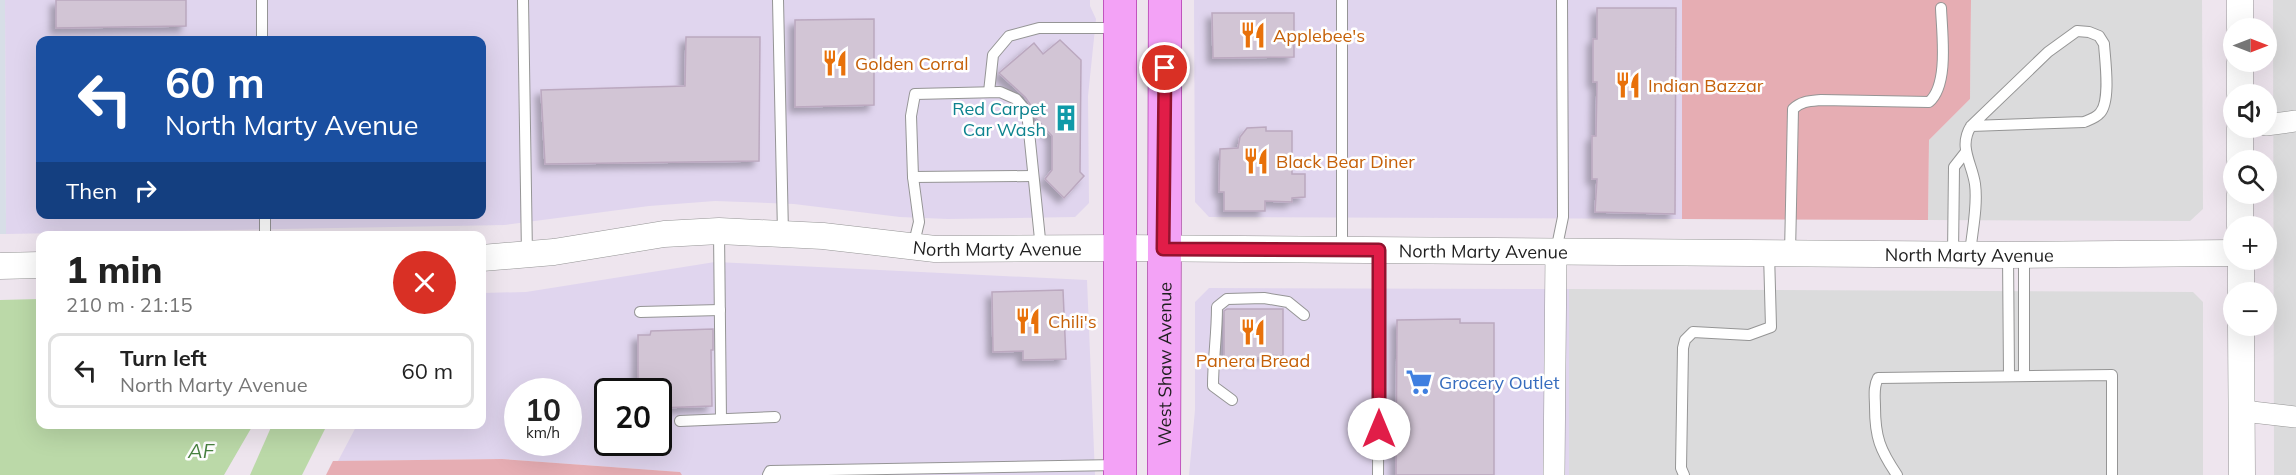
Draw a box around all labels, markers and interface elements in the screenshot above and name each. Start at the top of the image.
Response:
north arrow [2223,18,2277,72]
map controls [2223,18,2277,336]
restaurant icon: Applebee's [1238,20,1268,50]
place label: Applebee's [1273,24,1365,47]
pin [1139,42,1190,93]
restaurant icon: Golden Corral [820,48,850,78]
icon: arrive [1148,51,1181,84]
place label: Golden Corral [855,52,969,75]
text: 60 m [165,56,265,109]
icon: left [66,60,144,138]
restaurant icon: Indian Bazzar [1613,70,1643,100]
place label: Indian Bazzar [1648,74,1764,97]
button: sound [2223,84,2277,138]
place label: Red Carpet Car Wash [952,97,1046,141]
building icon: Red Carpet Car Wash [1051,103,1081,133]
text: North Marty Avenue [165,108,418,142]
restaurant icon: Black Bear Diner [1241,146,1271,176]
place label: Black Bear Diner [1276,150,1415,173]
button: search [2223,150,2277,204]
icon: right [129,174,162,207]
text: Then [66,177,117,205]
button: + [2223,216,2277,270]
street label: North Marty Avenue [912,235,1082,261]
street label: North Marty Avenue [1399,239,1568,263]
street label: North Marty Avenue [1885,243,2054,267]
text: 1 min [66,247,162,292]
button: close [393,251,456,314]
street label: West Shaw Avenue [1153,282,1176,446]
button: − [2223,282,2277,336]
text: 210 m · 21:15 [66,292,192,317]
restaurant icon: Chili's [1013,306,1043,336]
place label: Chili's [1048,310,1097,333]
restaurant icon: Panera Bread [1238,317,1268,347]
text: Turn left [120,344,207,372]
place label: Panera Bread [1196,349,1310,372]
icon: left [69,354,102,387]
text: 60 m [402,357,453,385]
supermarket icon: Grocery Outlet [1404,367,1434,397]
place label: Grocery Outlet [1439,371,1560,394]
text: North Marty Avenue [120,372,308,397]
speed limit sign: 20 [594,378,672,456]
text: 10 [525,391,561,429]
position arrow [1347,397,1411,461]
text: km/h [526,423,560,442]
water label: AF [187,438,215,463]

